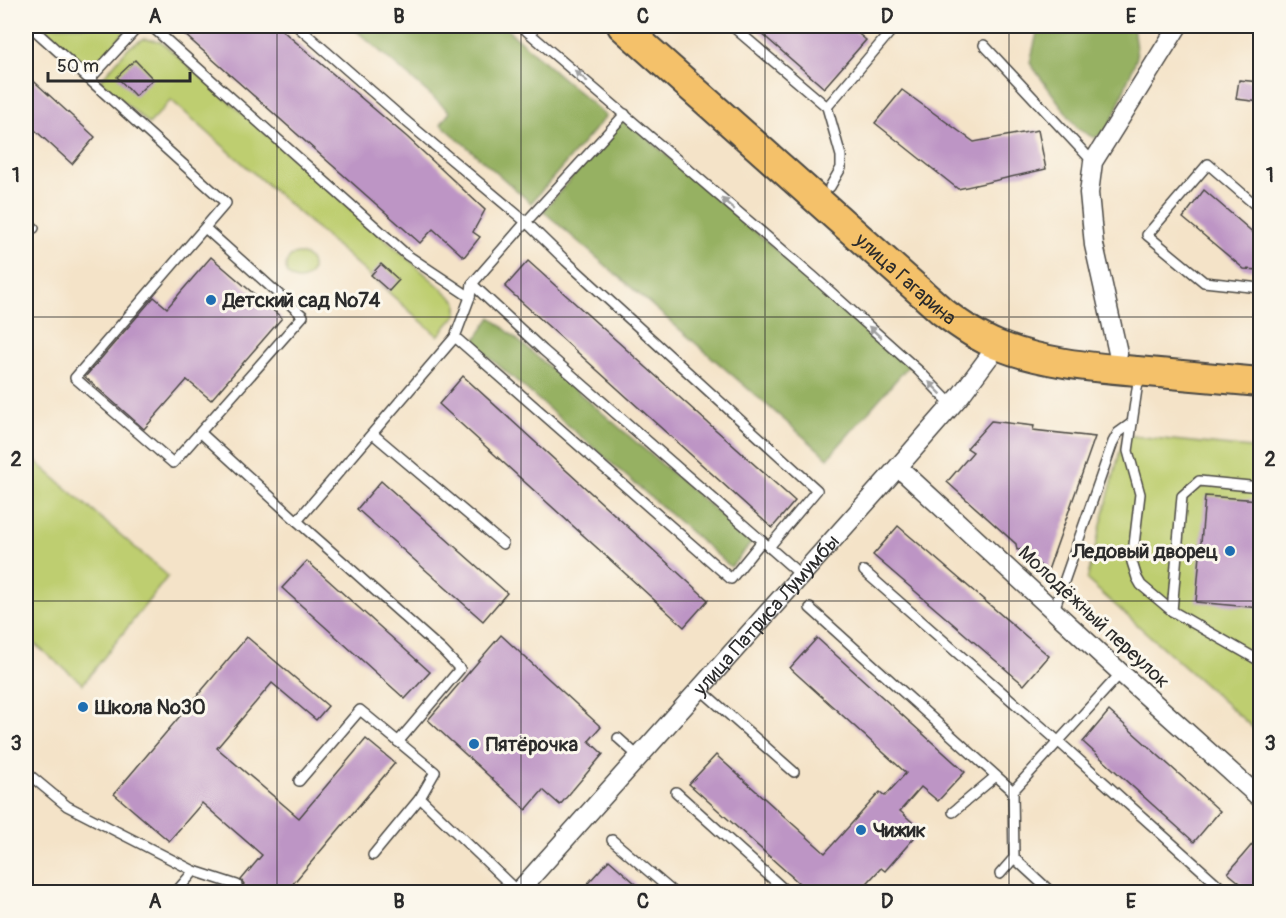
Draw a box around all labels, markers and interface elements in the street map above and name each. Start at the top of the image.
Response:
text: A [149,4,162,29]
text: B [393,4,405,29]
text: C [637,4,649,29]
text: D [881,4,894,29]
text: E [1126,4,1137,29]
scale bar [48,45,190,83]
text: 50 m [57,55,99,78]
one-way arrow [573,70,589,83]
text: 1 [12,163,20,188]
text: 1 [1266,163,1274,188]
one-way arrow [721,198,736,211]
street label: улица Гагарина [849,227,961,330]
place label: Детский сад №74 [222,288,381,313]
marker: Детский сад №74 [204,293,218,307]
one-way arrow [868,326,883,339]
one-way arrow [928,381,943,395]
text: 2 [10,447,22,472]
text: 2 [1264,447,1276,472]
street label: улица Патриса Лумумбы [687,529,844,701]
place label: Ледовый дворец [1071,539,1218,564]
street label: Молодёжный переулок [1013,540,1175,694]
marker: Ледовый дворец [1223,544,1237,558]
place label: Школа №30 [94,695,206,720]
marker: Школа №30 [76,700,90,714]
text: 3 [10,731,22,756]
text: 3 [1264,731,1276,756]
place label: Пятёрочка [486,732,578,757]
marker: Пятёрочка [467,737,481,751]
place label: Чижик [873,818,926,843]
marker: Чижик [854,823,868,837]
text: A [149,889,162,914]
text: B [393,889,405,914]
text: C [637,889,649,914]
text: D [881,889,894,914]
text: E [1126,889,1137,914]

